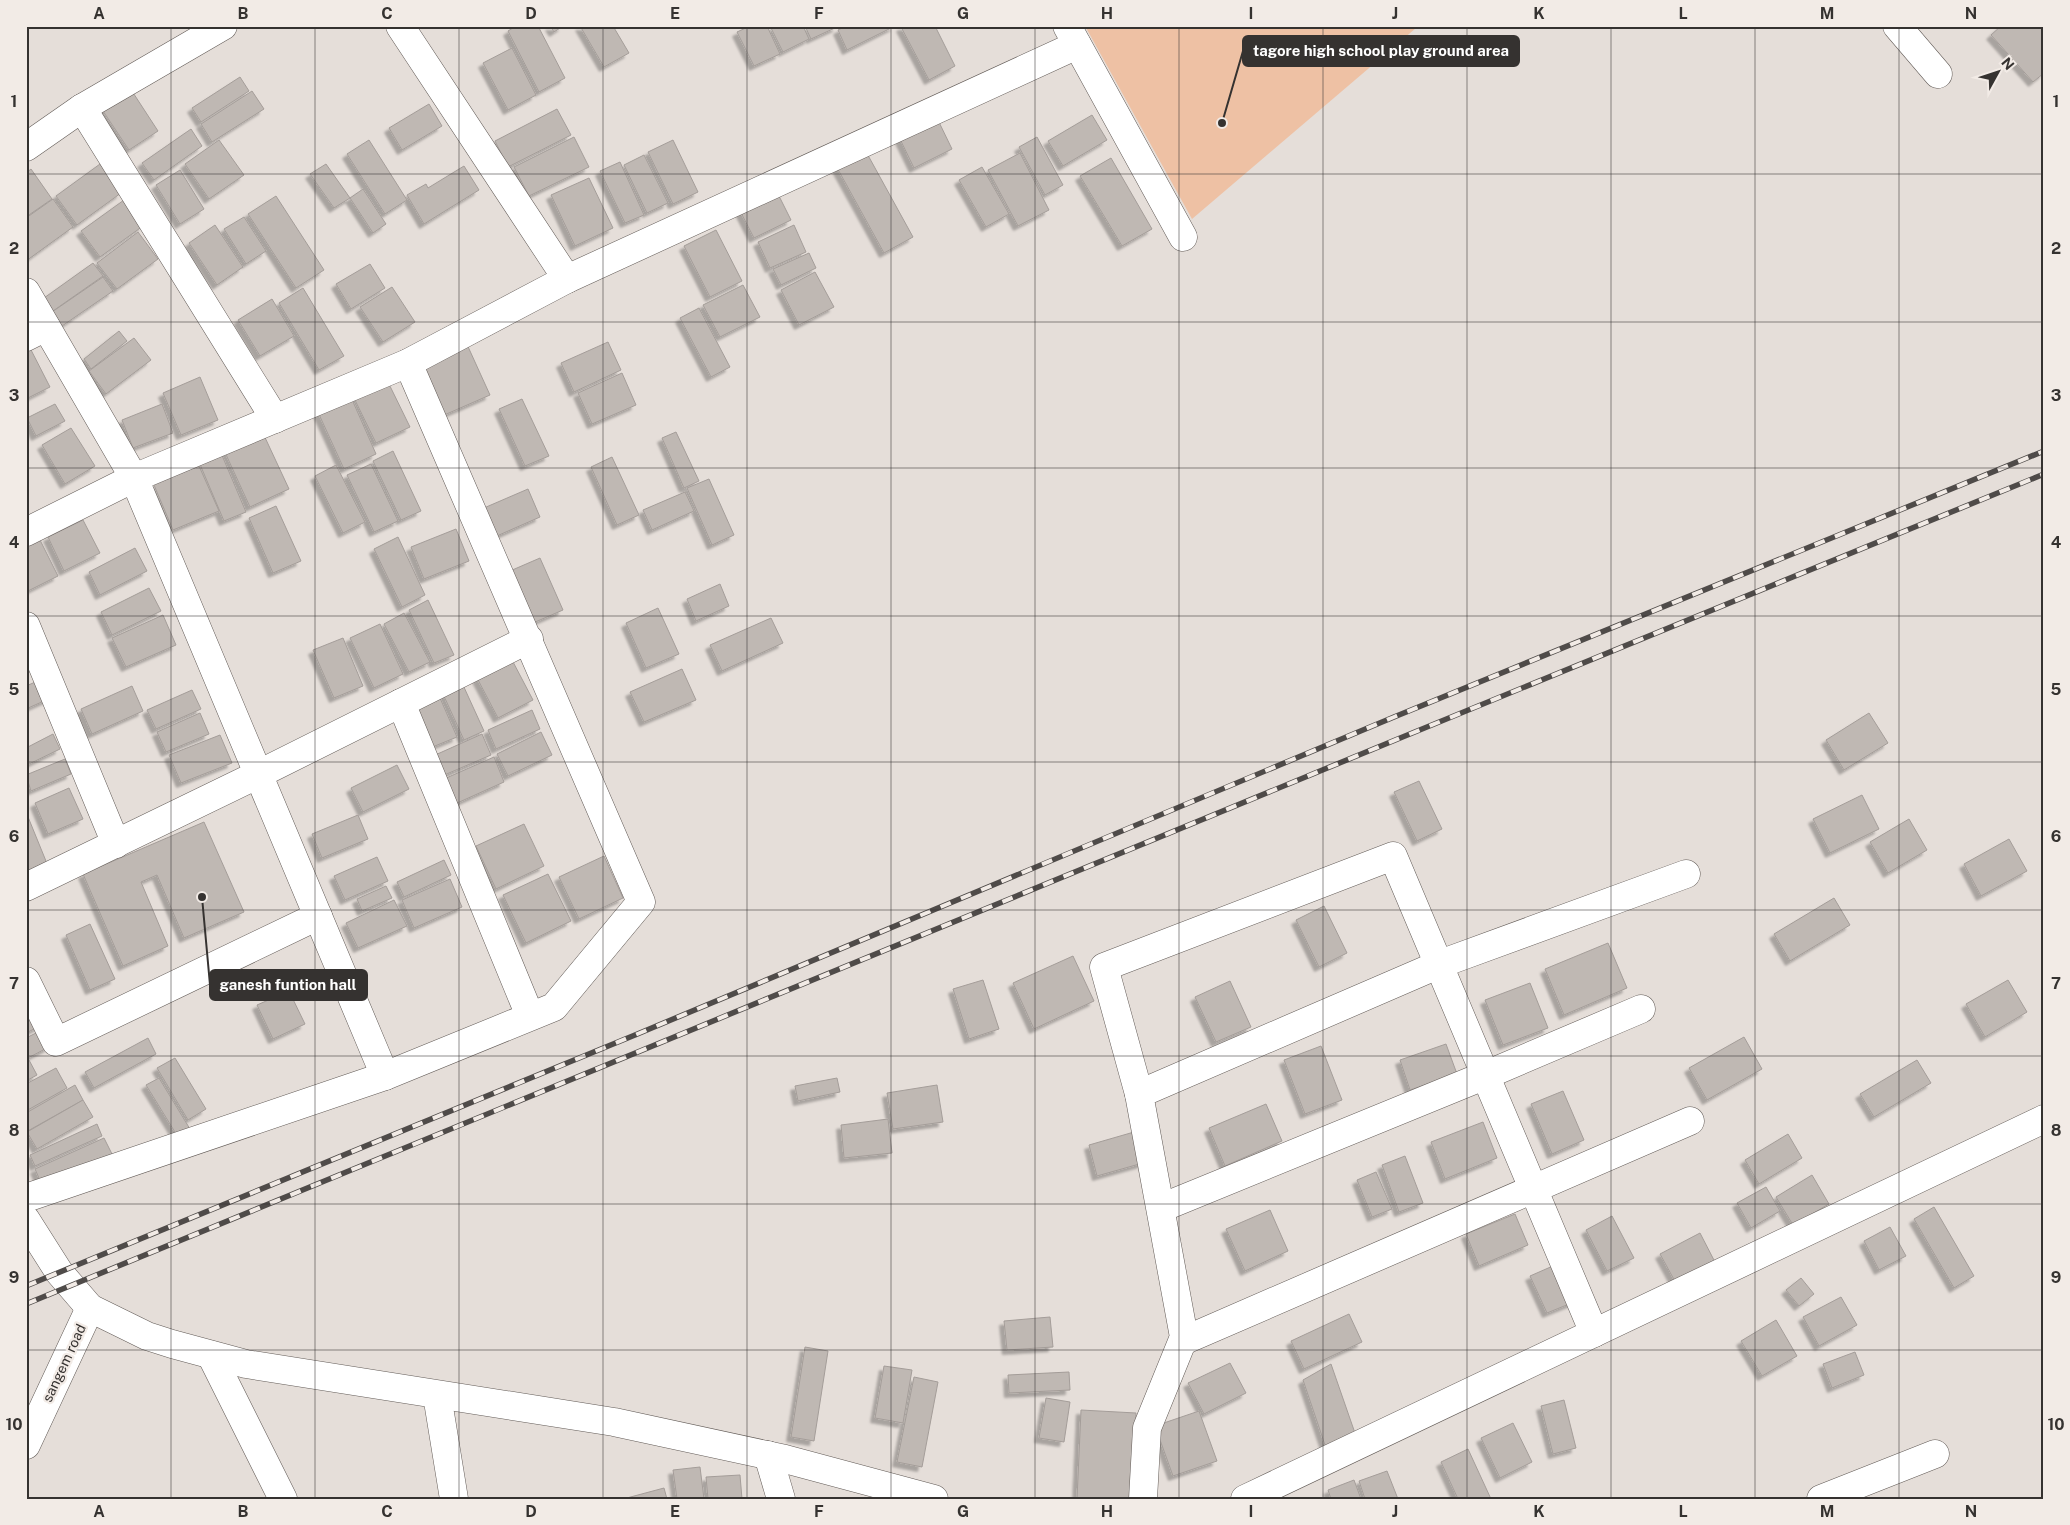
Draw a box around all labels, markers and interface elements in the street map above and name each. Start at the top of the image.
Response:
text: A [93,4,105,23]
text: B [238,4,249,23]
text: C [381,4,393,23]
text: D [525,4,537,23]
text: E [670,4,680,23]
text: F [814,4,824,23]
text: G [957,4,969,23]
text: H [1101,4,1113,23]
text: I [1249,4,1253,23]
text: J [1392,4,1398,23]
text: K [1533,4,1545,23]
text: L [1678,4,1688,23]
text: M [1820,4,1834,23]
text: N [1965,4,1977,23]
callout: tagore high school play ground area [1243,36,1519,66]
text: tagore high school play ground area [1253,42,1509,59]
north arrow [1972,48,2022,98]
text: N [1998,54,2018,73]
text: 1 [11,92,17,111]
text: 1 [2053,92,2059,111]
text: 2 [9,239,19,258]
text: 2 [2051,239,2061,258]
text: 3 [9,386,19,405]
text: 3 [2051,386,2061,405]
text: 4 [9,533,20,552]
text: 4 [2051,533,2062,552]
text: 5 [9,680,20,699]
text: 5 [2051,680,2062,699]
text: 6 [9,827,19,846]
text: 6 [2051,827,2061,846]
callout: ganesh funtion hall [210,970,367,1000]
text: 7 [9,974,19,993]
text: 7 [2051,974,2061,993]
text: ganesh funtion hall [219,976,357,993]
text: 8 [9,1121,20,1140]
text: 8 [2051,1121,2062,1140]
text: 9 [9,1268,19,1287]
text: 9 [2051,1268,2061,1287]
street label: sangem road [39,1321,89,1405]
text: 10 [5,1415,23,1434]
text: 10 [2047,1415,2065,1434]
text: A [93,1502,105,1521]
text: B [238,1502,249,1521]
text: C [381,1502,393,1521]
text: D [525,1502,537,1521]
text: E [670,1502,680,1521]
text: F [814,1502,824,1521]
text: G [957,1502,969,1521]
text: H [1101,1502,1113,1521]
text: I [1249,1502,1253,1521]
text: J [1392,1502,1398,1521]
text: K [1533,1502,1545,1521]
text: L [1678,1502,1688,1521]
text: M [1820,1502,1834,1521]
text: N [1965,1502,1977,1521]

